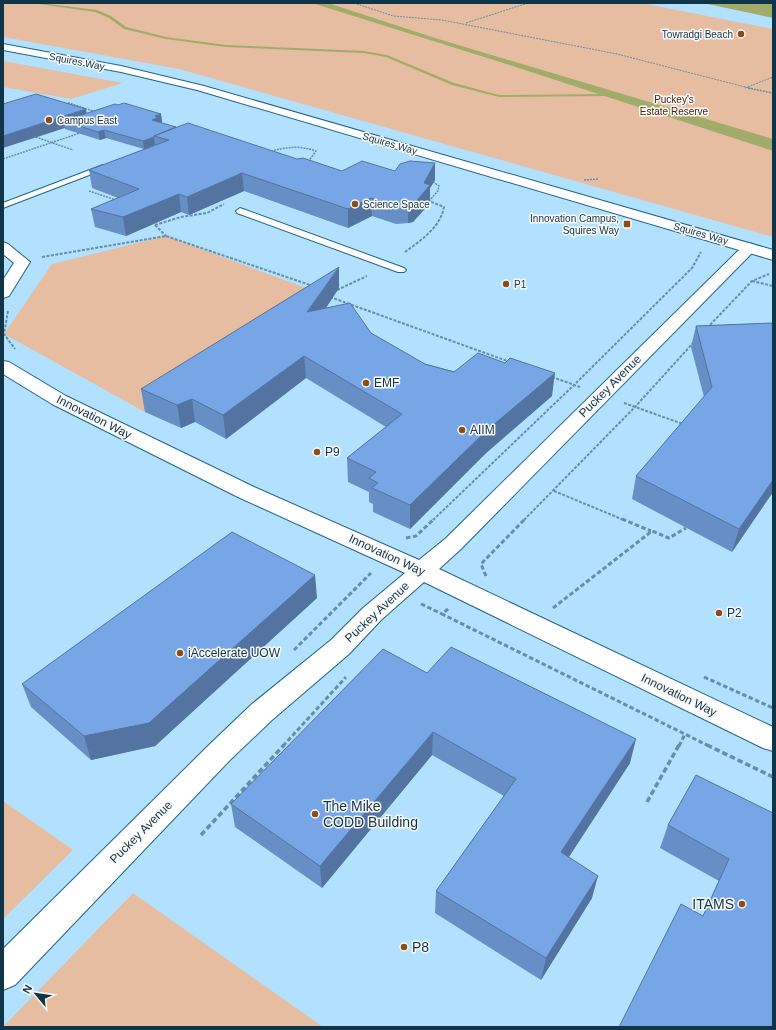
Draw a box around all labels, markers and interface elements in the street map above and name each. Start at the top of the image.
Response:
place label: Towradgi Beach [662,29,733,40]
marker: Towradgi Beach [736,29,746,39]
street label: Squires Way [48,51,106,72]
park label: Puckey's Estate Reserve [640,94,709,117]
marker: Campus East [44,115,54,125]
place label: Campus East [57,115,117,126]
street label: Squires Way [361,130,418,157]
marker: Science Space [350,199,360,209]
place label: Science Space [363,199,430,210]
place label: Innovation Campus, Squires Way [530,213,619,236]
marker: Innovation Campus, Squires Way [622,219,632,229]
street label: Squires Way [672,220,729,247]
marker: P1 [501,279,511,289]
place label: P1 [514,279,527,290]
street label: Puckey Avenue [576,352,644,420]
place label: EMF [374,376,399,390]
marker: EMF [361,378,371,388]
street label: Innovation Way [54,392,134,442]
place label: AIIM [470,423,495,437]
marker: AIIM [457,425,467,435]
place label: P9 [325,445,340,459]
marker: P9 [312,447,322,457]
street label: Innovation Way [347,531,427,579]
street label: Puckey Avenue [342,579,412,645]
place label: P2 [727,606,742,620]
marker: P2 [714,608,724,618]
place label: iAccelerate UOW [188,646,281,660]
marker: iAccelerate UOW [175,648,185,658]
street label: Innovation Way [639,671,719,719]
street label: Puckey Avenue [107,798,175,866]
place label: The Mike CODD Building [323,798,418,830]
marker: The Mike CODD Building [310,809,320,819]
place label: ITAMS [692,896,734,912]
marker: ITAMS [737,899,747,909]
place label: P8 [412,939,429,955]
marker: P8 [399,942,409,952]
north arrow [16,974,56,1014]
text: N [20,983,34,996]

